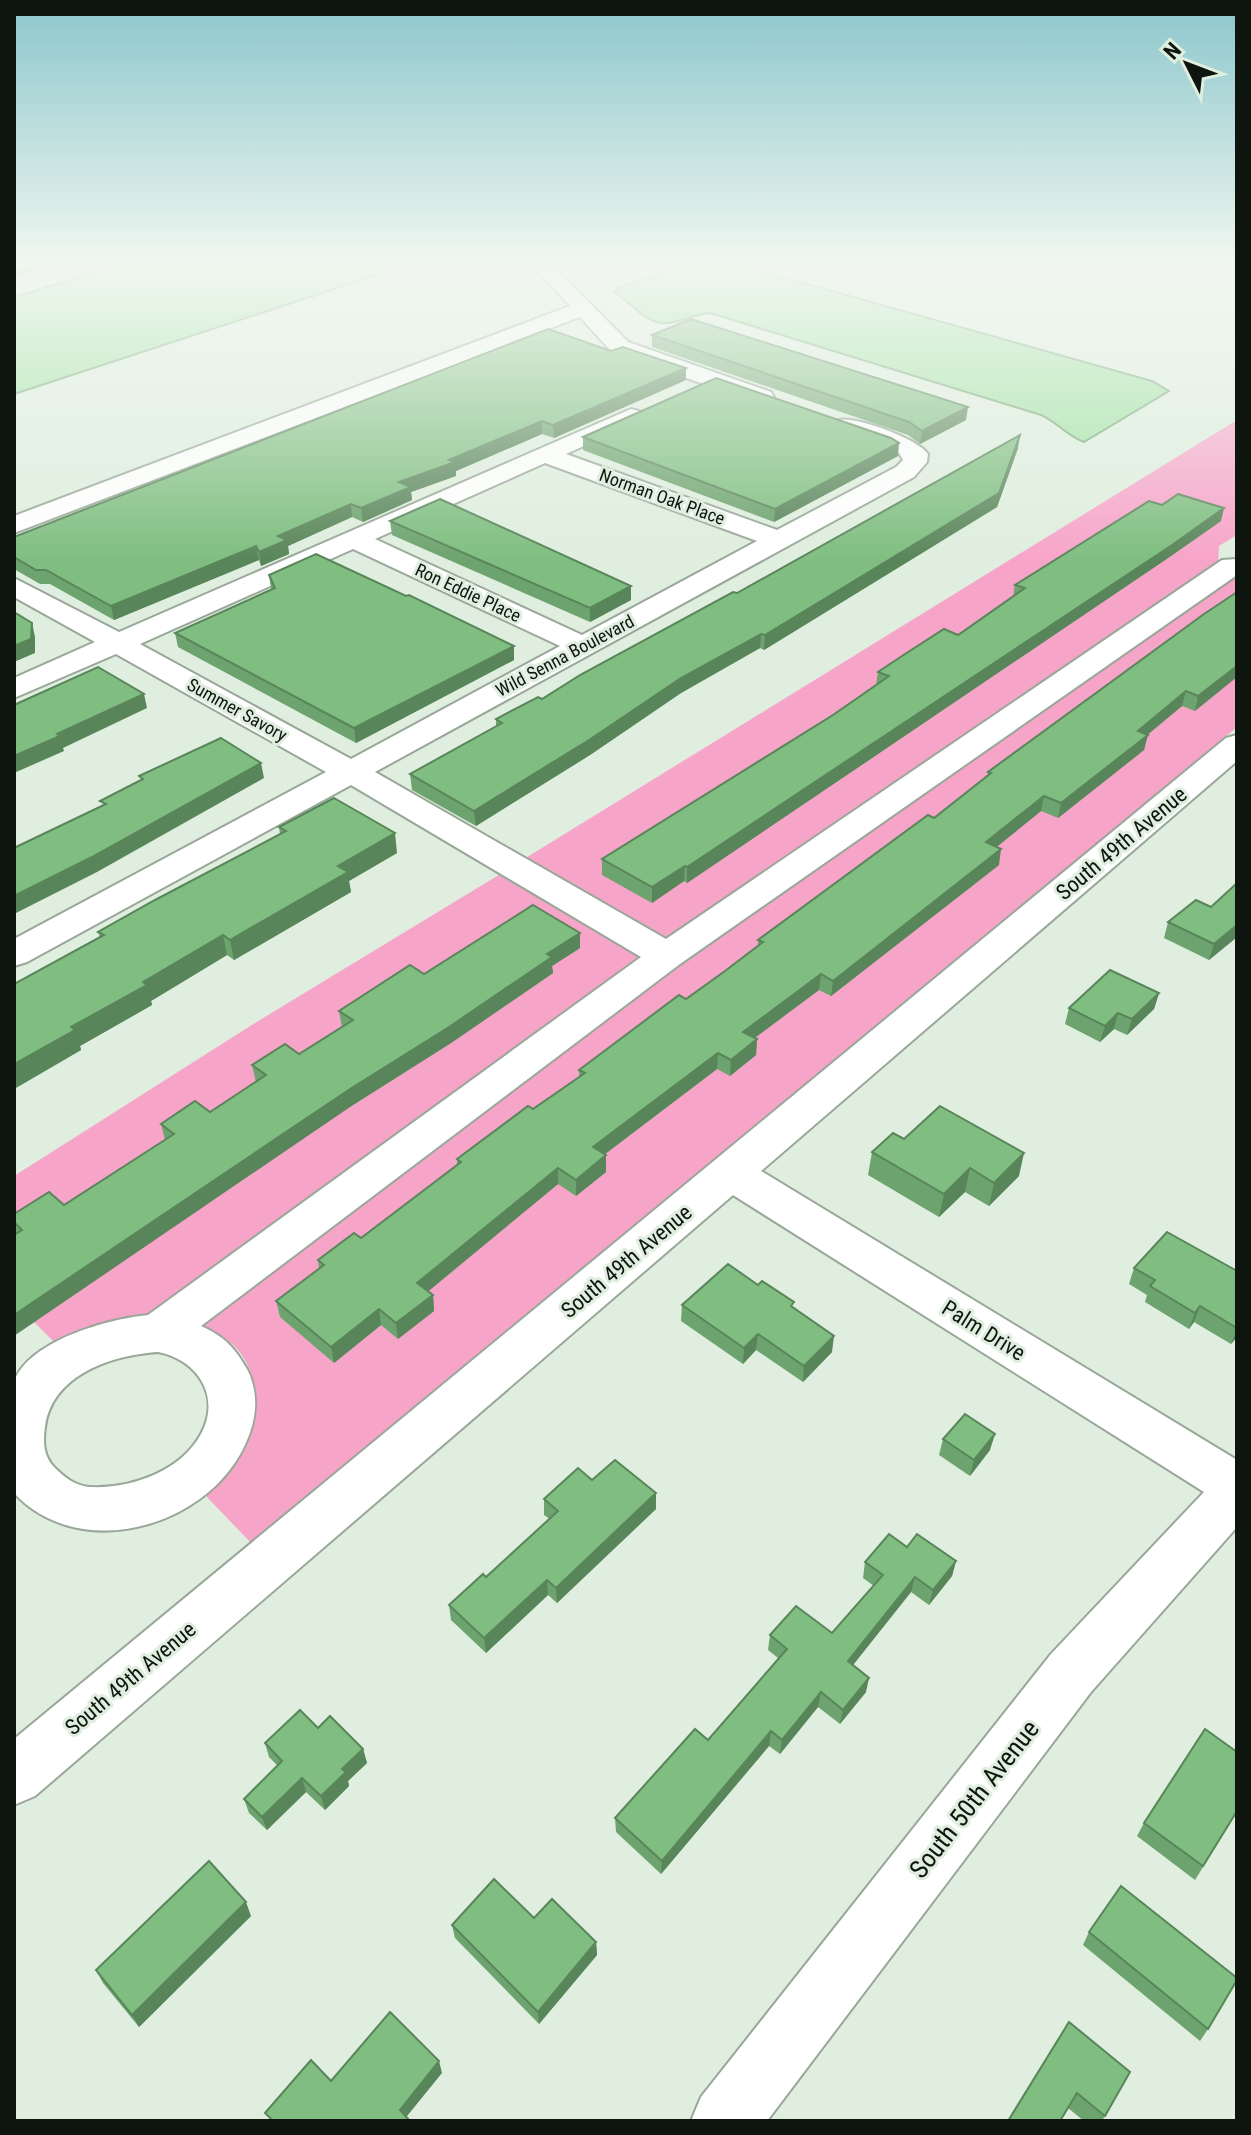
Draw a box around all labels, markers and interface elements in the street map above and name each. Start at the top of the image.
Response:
north arrow [1147,24,1227,104]
text: N [1159,38,1186,64]
street label: Norman Oak Place [597,464,728,529]
street label: Ron Eddie Place [412,559,524,626]
street label: Wild Senna Boulevard [492,610,637,701]
street label: Summer Savory [184,674,291,746]
street label: South 49th Avenue [1051,782,1192,905]
street label: South 49th Avenue [556,1200,697,1323]
street label: Palm Drive [938,1295,1030,1366]
street label: South 49th Avenue [60,1617,201,1740]
street label: South 50th Avenue [903,1714,1045,1884]

